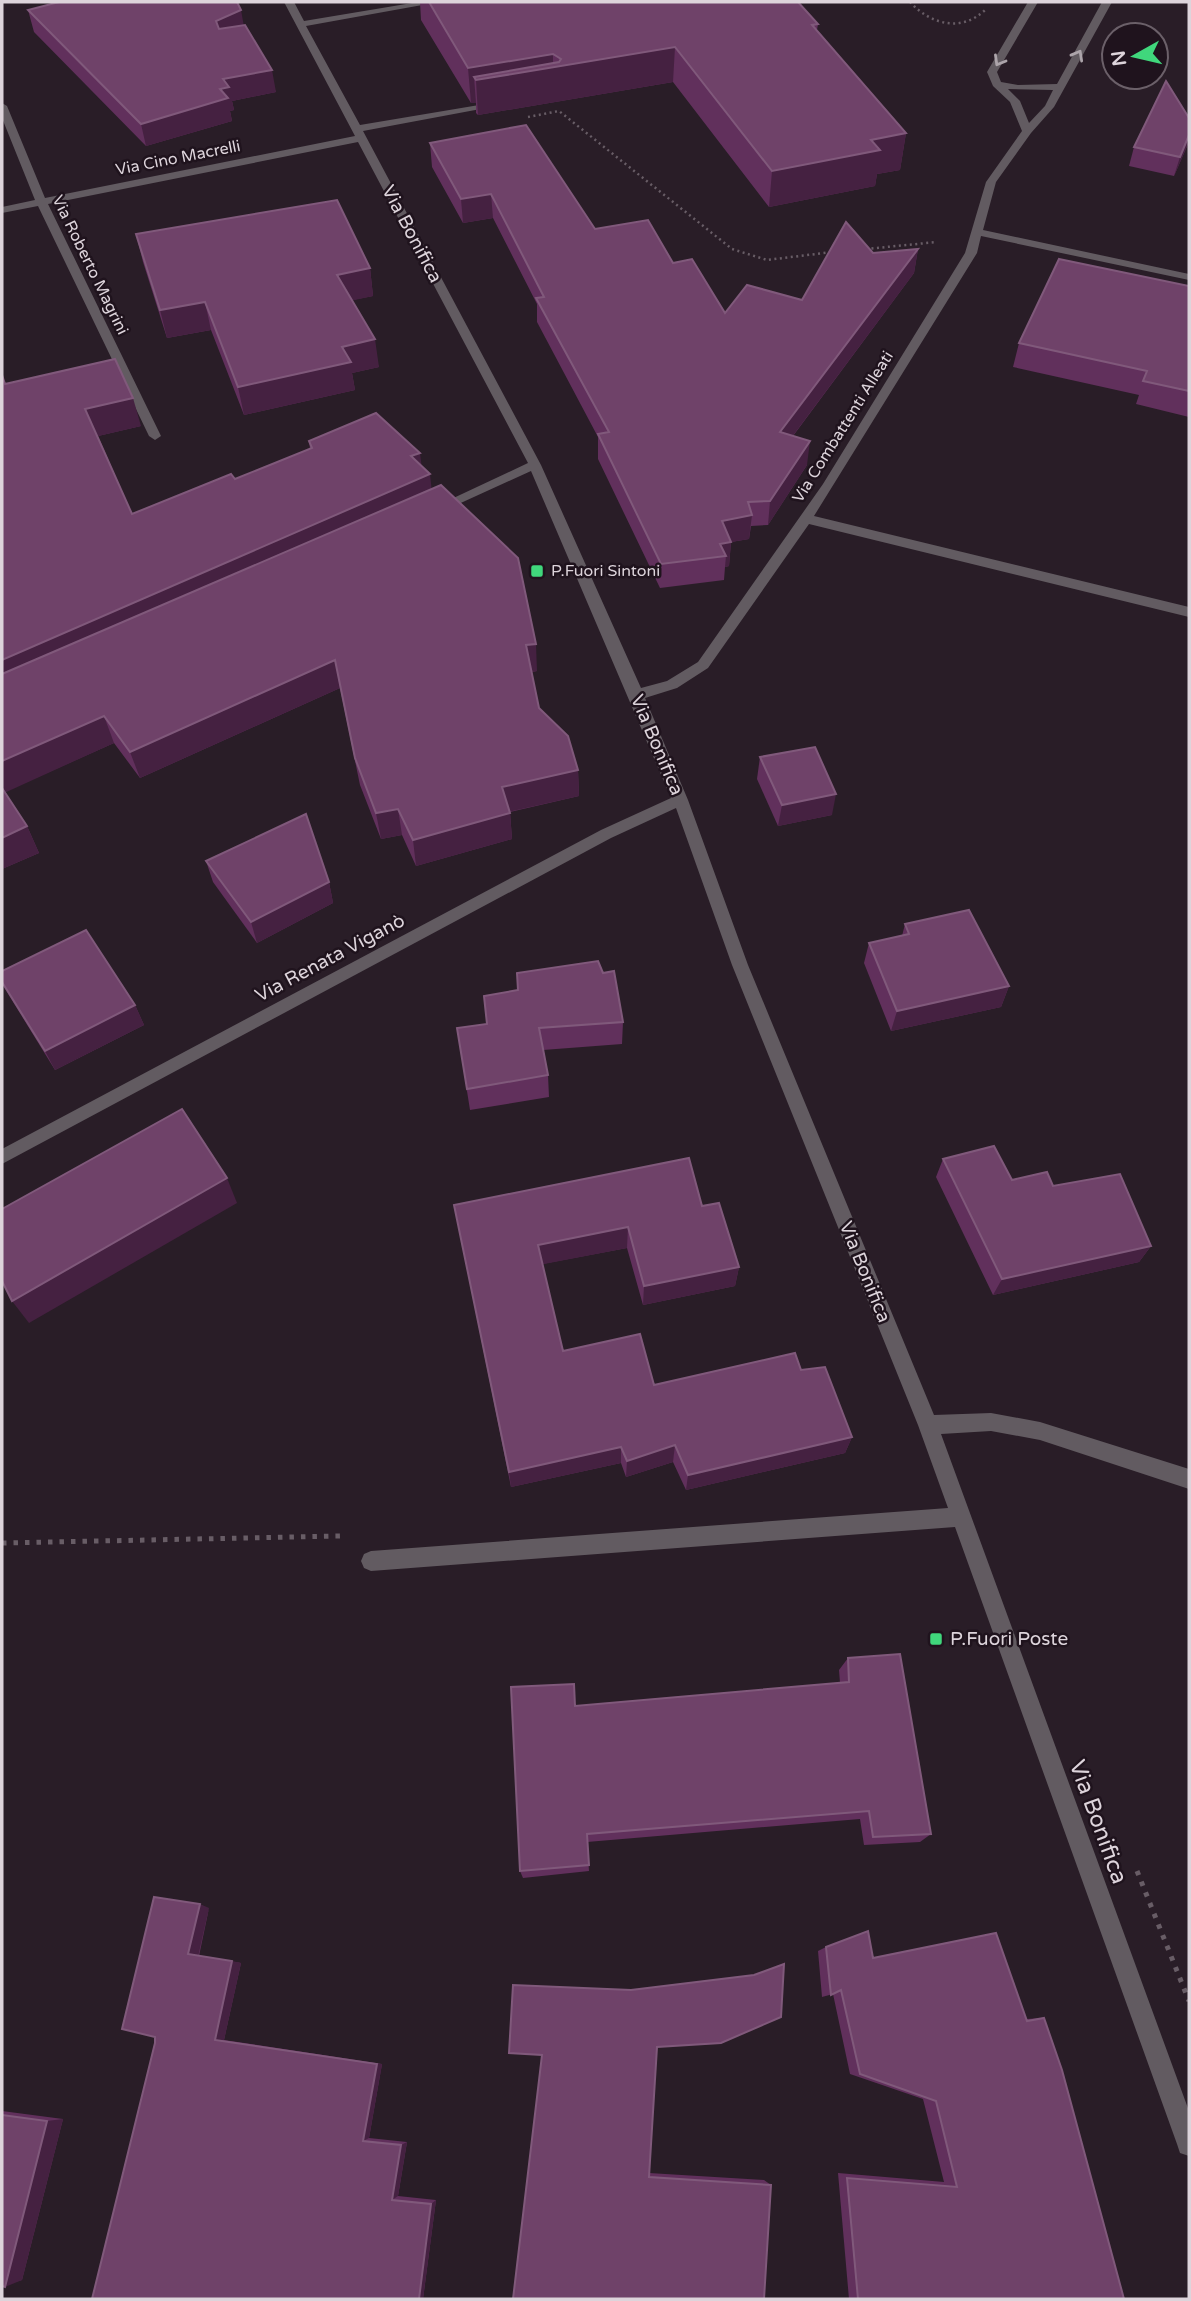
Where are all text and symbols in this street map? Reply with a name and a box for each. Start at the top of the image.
north arrow [1100,21,1170,91]
one-way arrow [1070,49,1083,62]
text: N [1107,49,1131,67]
one-way arrow [994,53,1007,66]
street label: Via Cino Macrelli [114,136,242,180]
street label: Via Bonifica [377,182,447,286]
street label: Via Roberto Magrini [48,192,132,338]
street label: Via Combattenti Alleati [788,347,898,507]
place label: P.Fuori Sintoni [551,561,660,581]
marker: P.Fuori Sintoni [529,563,545,579]
street label: Via Bonifica [626,691,688,799]
street label: Via Renata Viganò [252,909,408,1007]
street label: Via Bonifica [835,1218,895,1326]
place label: P.Fuori Poste [950,1628,1068,1650]
marker: P.Fuori Poste [928,1631,944,1647]
street label: Via Bonifica [1063,1756,1133,1888]

